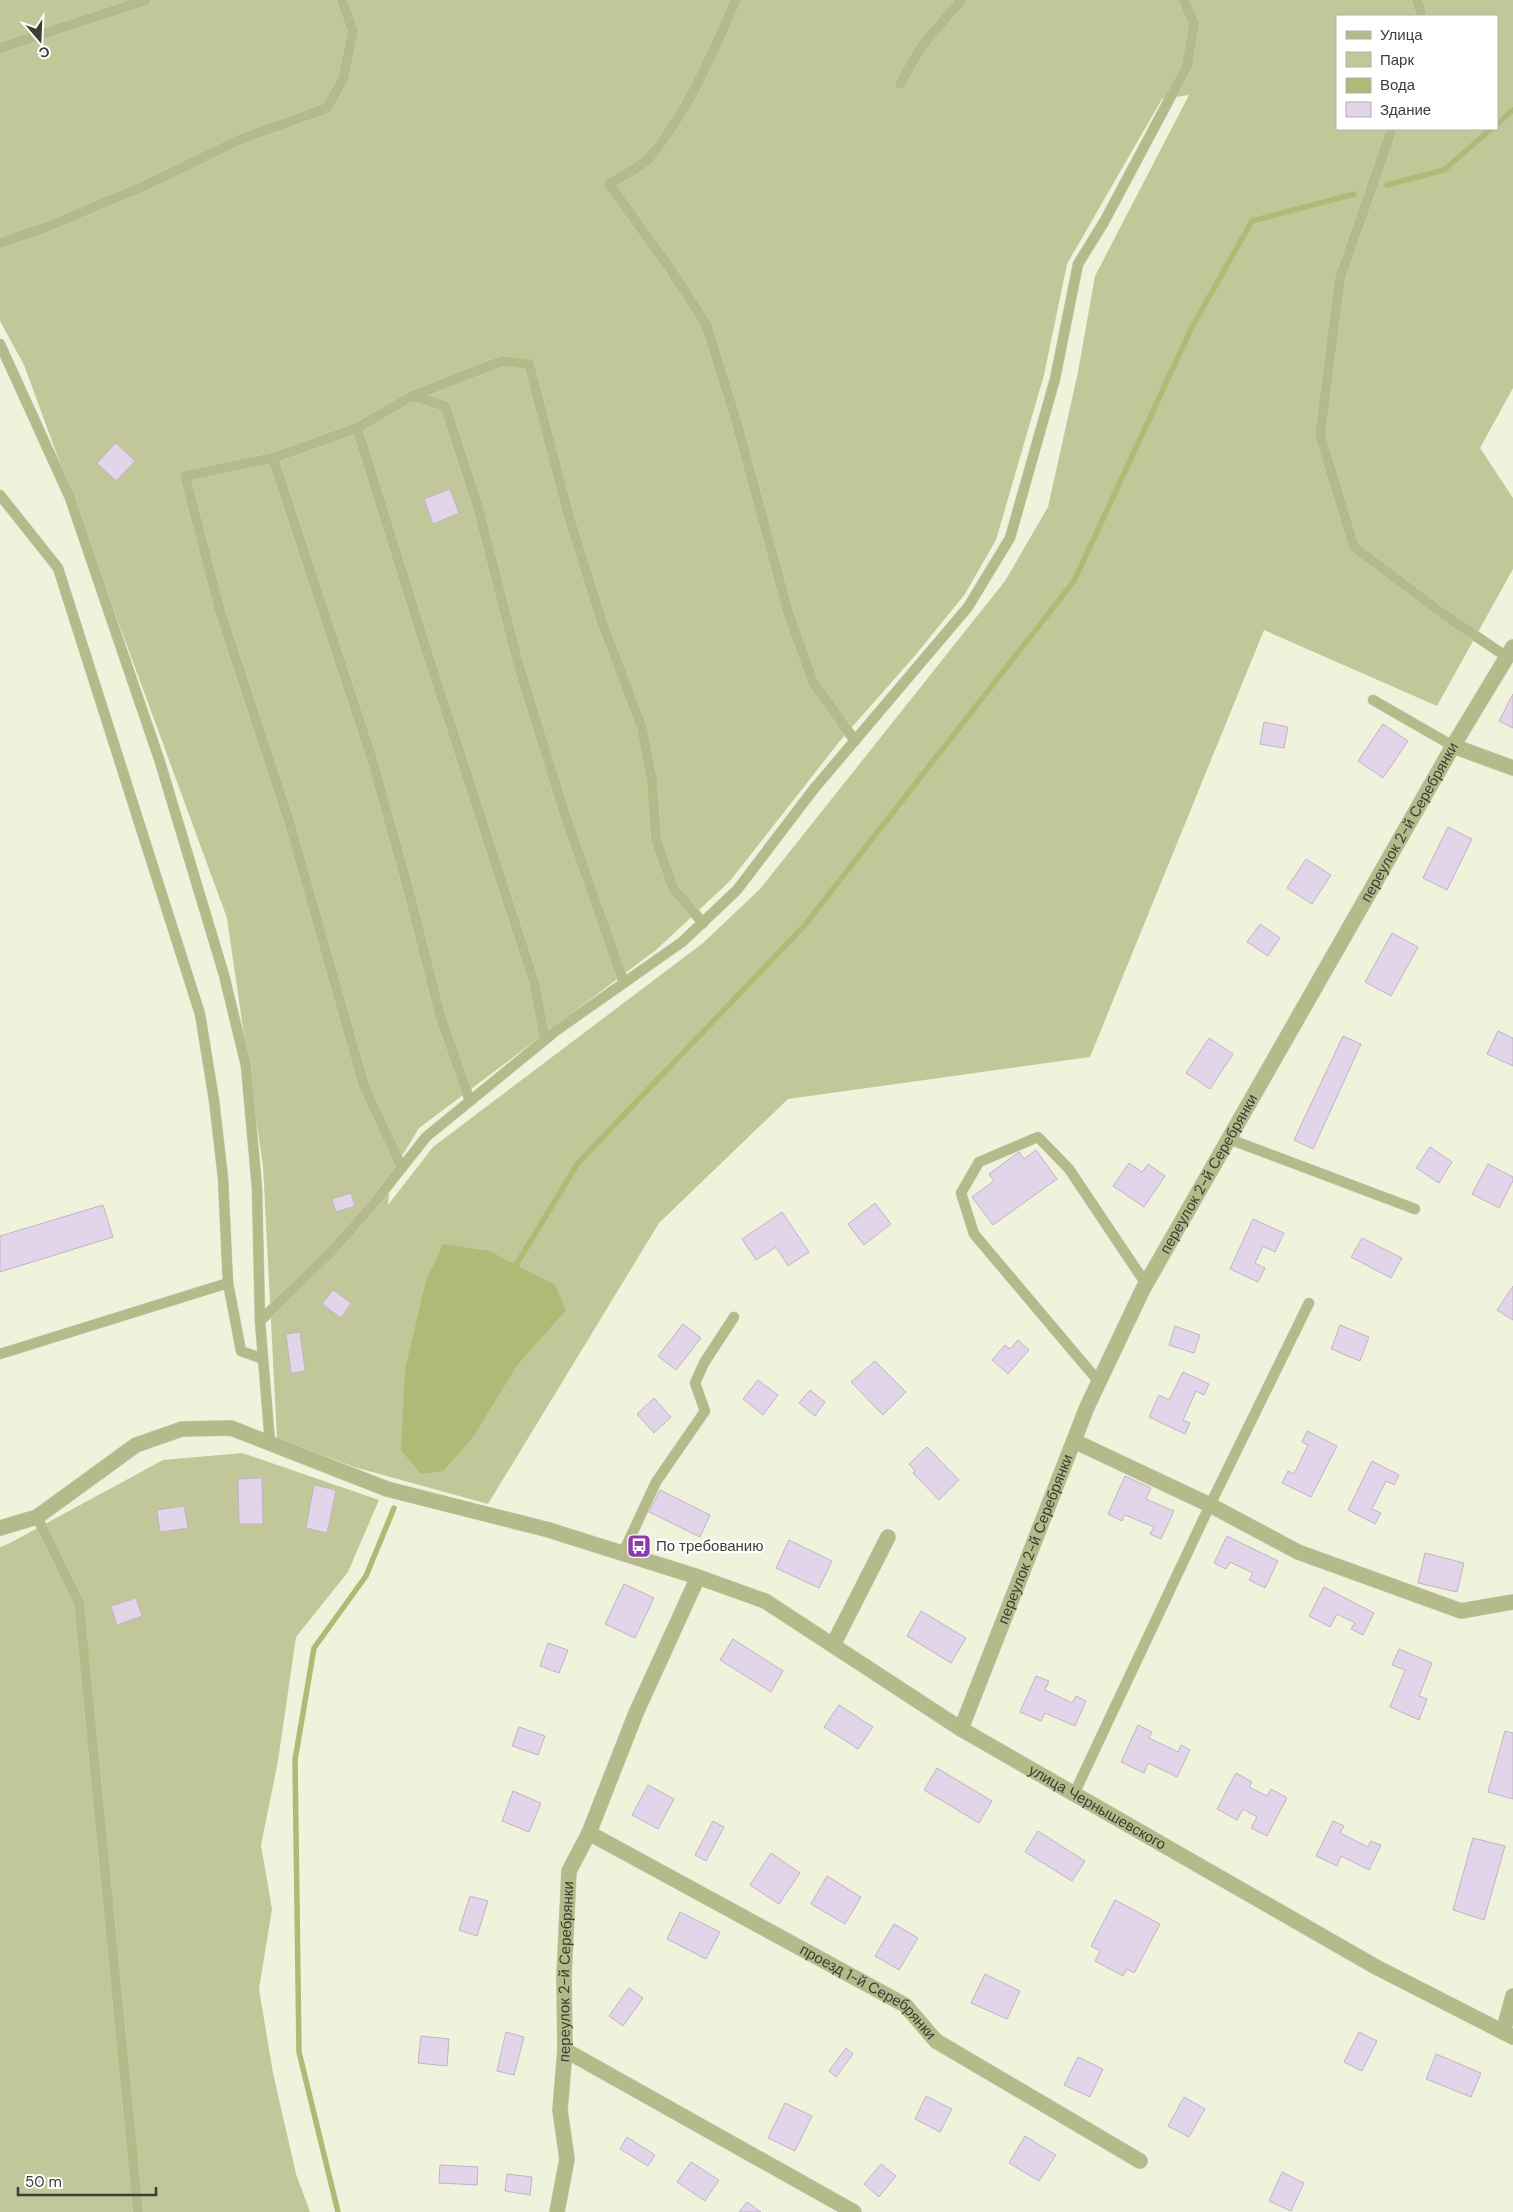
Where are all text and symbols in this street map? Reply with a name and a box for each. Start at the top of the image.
north arrow [15,15,65,65]
legend [1336,15,1498,130]
text: Улица [1380,25,1423,45]
text: С [37,42,52,62]
text: Парк [1380,50,1414,70]
text: Вода [1380,75,1416,95]
text: Здание [1380,100,1431,120]
street label: переулок 2-й Серебрянки [1356,739,1463,906]
street label: переулок 2-й Серебрянки [1155,1090,1262,1257]
street label: переулок 2-й Серебрянки [993,1451,1078,1627]
bus stop icon: По требованию [626,1533,652,1559]
place label: По требованию [656,1536,764,1556]
street label: улица Чернышевского [1025,1760,1170,1854]
street label: переулок 2-й Серебрянки [554,1881,579,2063]
street label: проезд 1-й Серебрянки [796,1940,941,2044]
scale bar [18,2164,155,2196]
text: 50 m [25,2172,62,2192]

